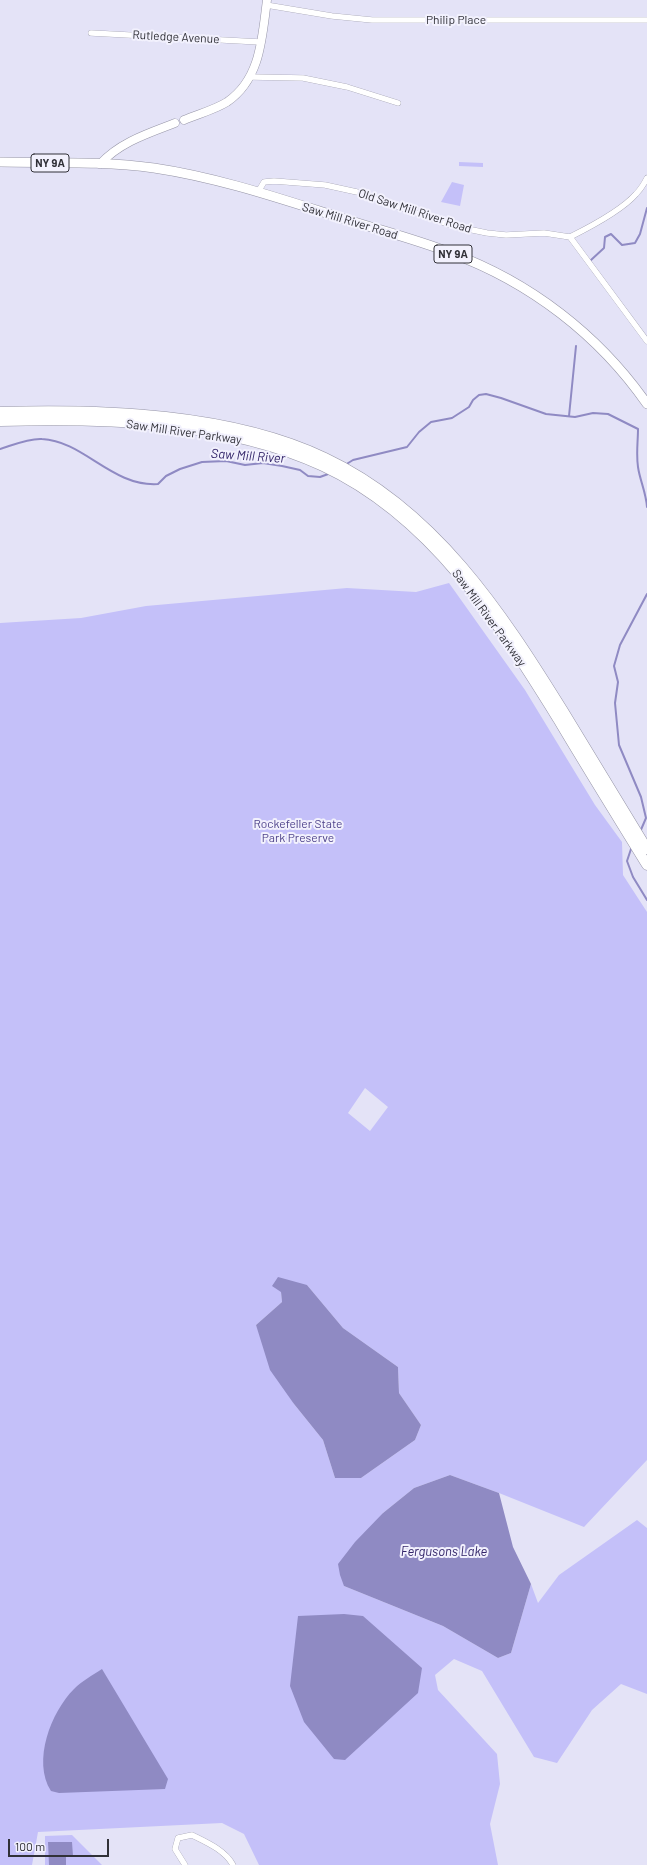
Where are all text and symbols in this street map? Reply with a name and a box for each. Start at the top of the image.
street label: Philip Place [426,13,486,27]
street label: Rutledge Avenue [132,28,220,46]
road number: NY 9A [31,154,69,172]
street label: Old Saw Mill River Road [356,186,474,236]
street label: Saw Mill River Road [300,200,400,242]
road number: NY 9A [434,245,472,263]
street label: Saw Mill River Parkway [125,417,243,447]
water label: Saw Mill River [210,446,286,466]
street label: Saw Mill River Parkway [449,567,529,669]
park label: Rockefeller State Park Preserve [253,817,343,845]
water label: Fergusons Lake [401,1544,487,1560]
scale bar [10,1831,111,1857]
text: 100 m [15,1839,45,1853]

